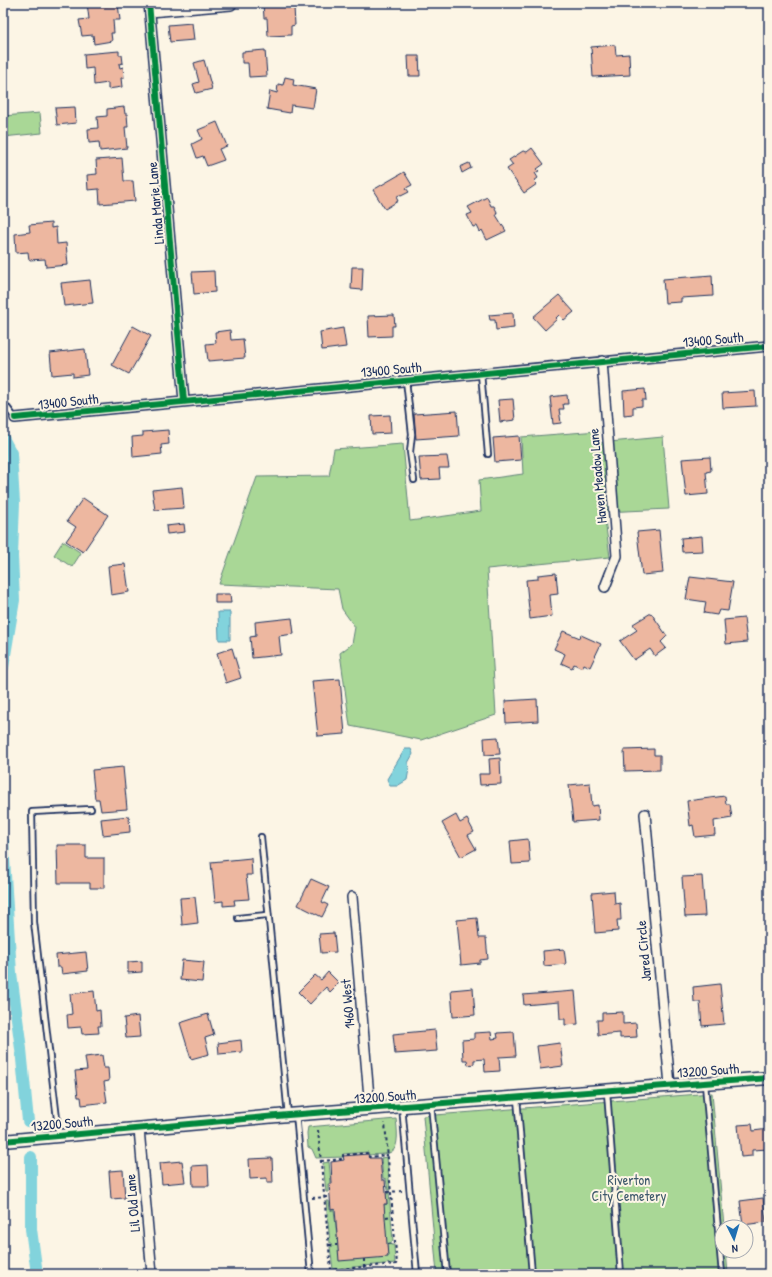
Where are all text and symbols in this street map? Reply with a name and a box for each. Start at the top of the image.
street label: Linda Marie Lane [142,161,168,245]
street label: 13400 South [682,327,744,351]
street label: 13400 South [360,357,422,381]
street label: 13400 South [37,388,99,414]
street label: Haven Meadow Lane [583,427,611,524]
street label: Jared Circle [631,919,655,982]
street label: 1460 West [335,978,359,1030]
street label: 13200 South [676,1058,740,1082]
street label: 13200 South [353,1084,417,1108]
street label: 13200 South [30,1111,94,1135]
park label: Riverton City Cemetery [592,1170,666,1206]
street label: Lil Old Lane [120,1173,144,1233]
north arrow [714,1219,754,1259]
text: N [731,1242,738,1256]

